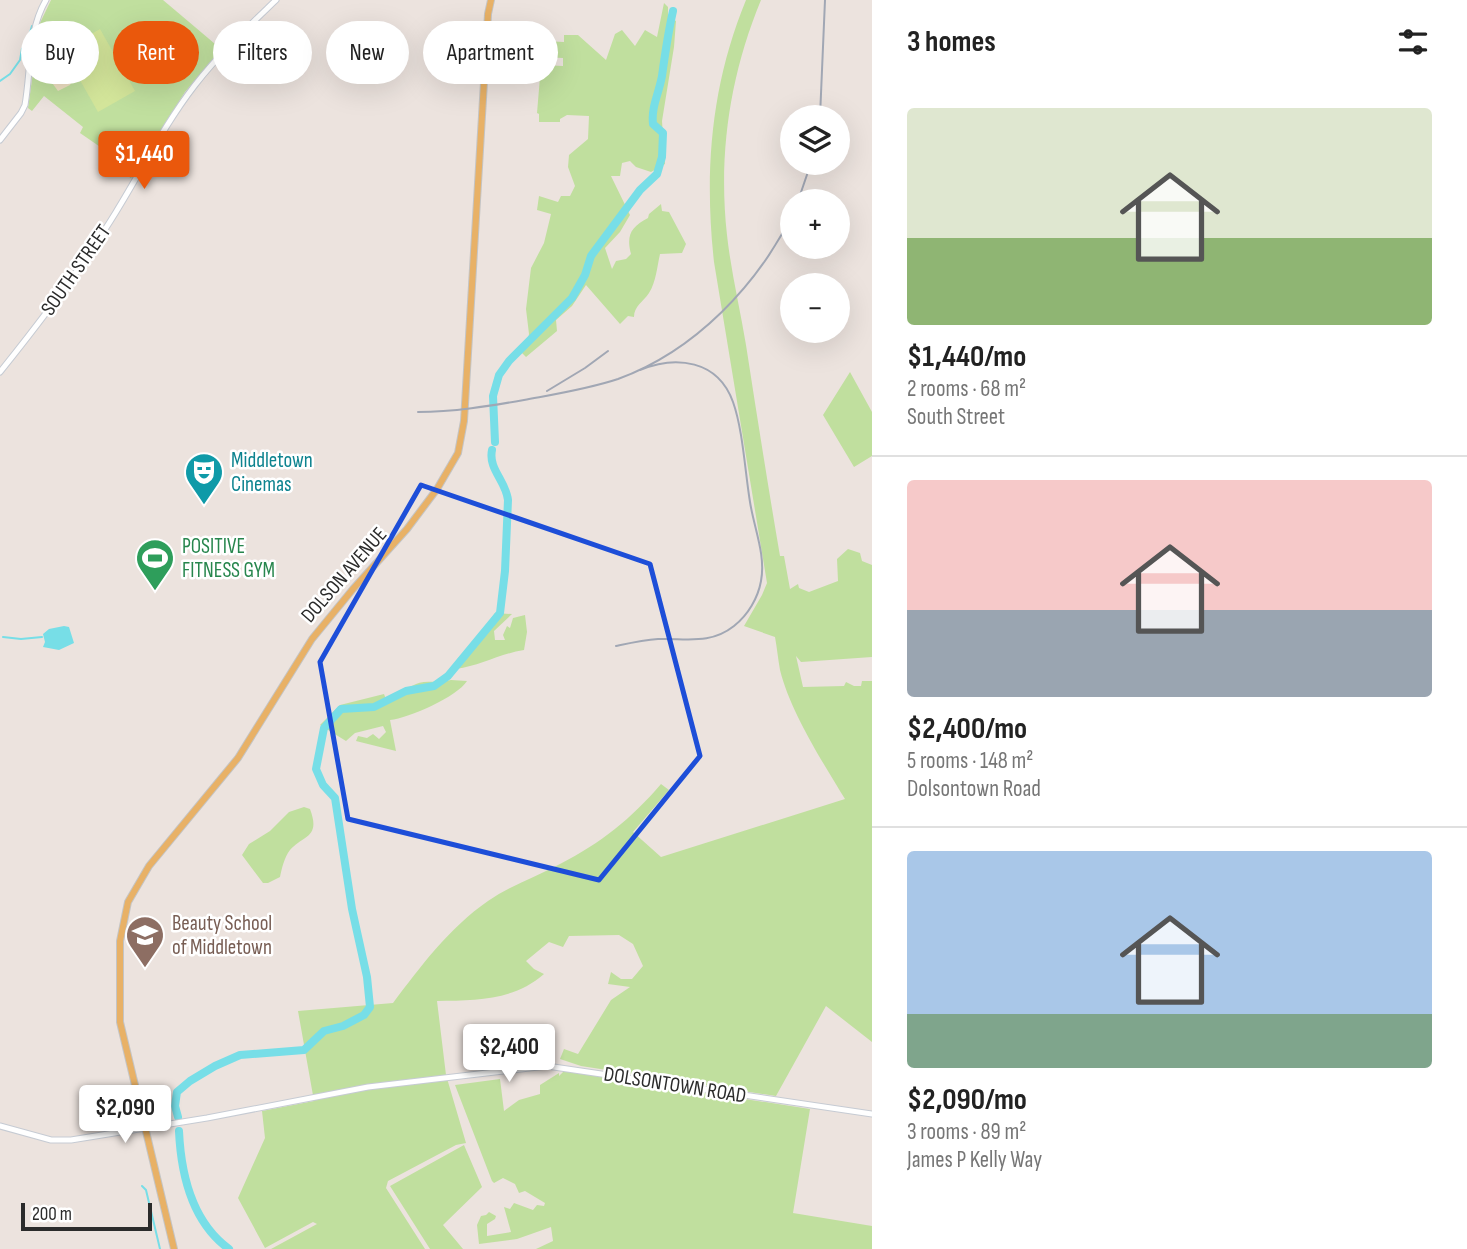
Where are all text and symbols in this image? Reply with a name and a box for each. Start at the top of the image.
chip: Buy [21,21,99,84]
chip: Rent [113,21,199,84]
chip: Filters [213,21,312,84]
chip: New [326,21,409,84]
chip: Apartment [423,21,558,84]
icon: filters [1394,23,1432,61]
text: 3 homes [907,24,996,60]
map controls [780,105,850,343]
button: layers [780,105,850,175]
pin: $1,440 [87,132,201,191]
text: $1,440 [114,140,174,168]
icon: home [1107,154,1233,280]
button: + [780,189,850,259]
street label: SOUTH STREET [36,219,117,320]
button: − [780,273,850,343]
text: $1,440/mo [907,339,1026,375]
text: 2 rooms · 68 m² [907,375,1026,403]
text: South Street [907,403,1005,431]
place label: Middletown Cinemas [231,448,313,497]
theatre icon: Middletown Cinemas [183,451,225,506]
street label: DOLSON AVENUE [296,522,392,628]
icon: home [1107,526,1233,652]
place label: POSITIVE FITNESS GYM [182,534,275,583]
sports icon: POSITIVE FITNESS GYM [134,537,176,592]
text: $2,400/mo [907,711,1027,747]
text: 5 rooms · 148 m² [907,747,1034,775]
text: Dolsontown Road [907,775,1041,803]
icon: home [1107,897,1233,1023]
place label: Beauty School of Middletown [172,911,272,960]
school or university icon: Beauty School of Middletown [124,914,166,969]
pin: $2,400 [452,1024,566,1084]
text: $2,400 [479,1033,539,1061]
street label: DOLSONTOWN ROAD [602,1061,748,1109]
text: $2,090/mo [907,1082,1027,1118]
pin: $2,090 [68,1086,182,1145]
text: $2,090 [95,1094,155,1122]
text: 3 rooms · 89 m² [907,1118,1026,1146]
text: James P Kelly Way [907,1146,1042,1174]
scale bar [21,1200,152,1232]
text: 200 m [32,1203,72,1226]

